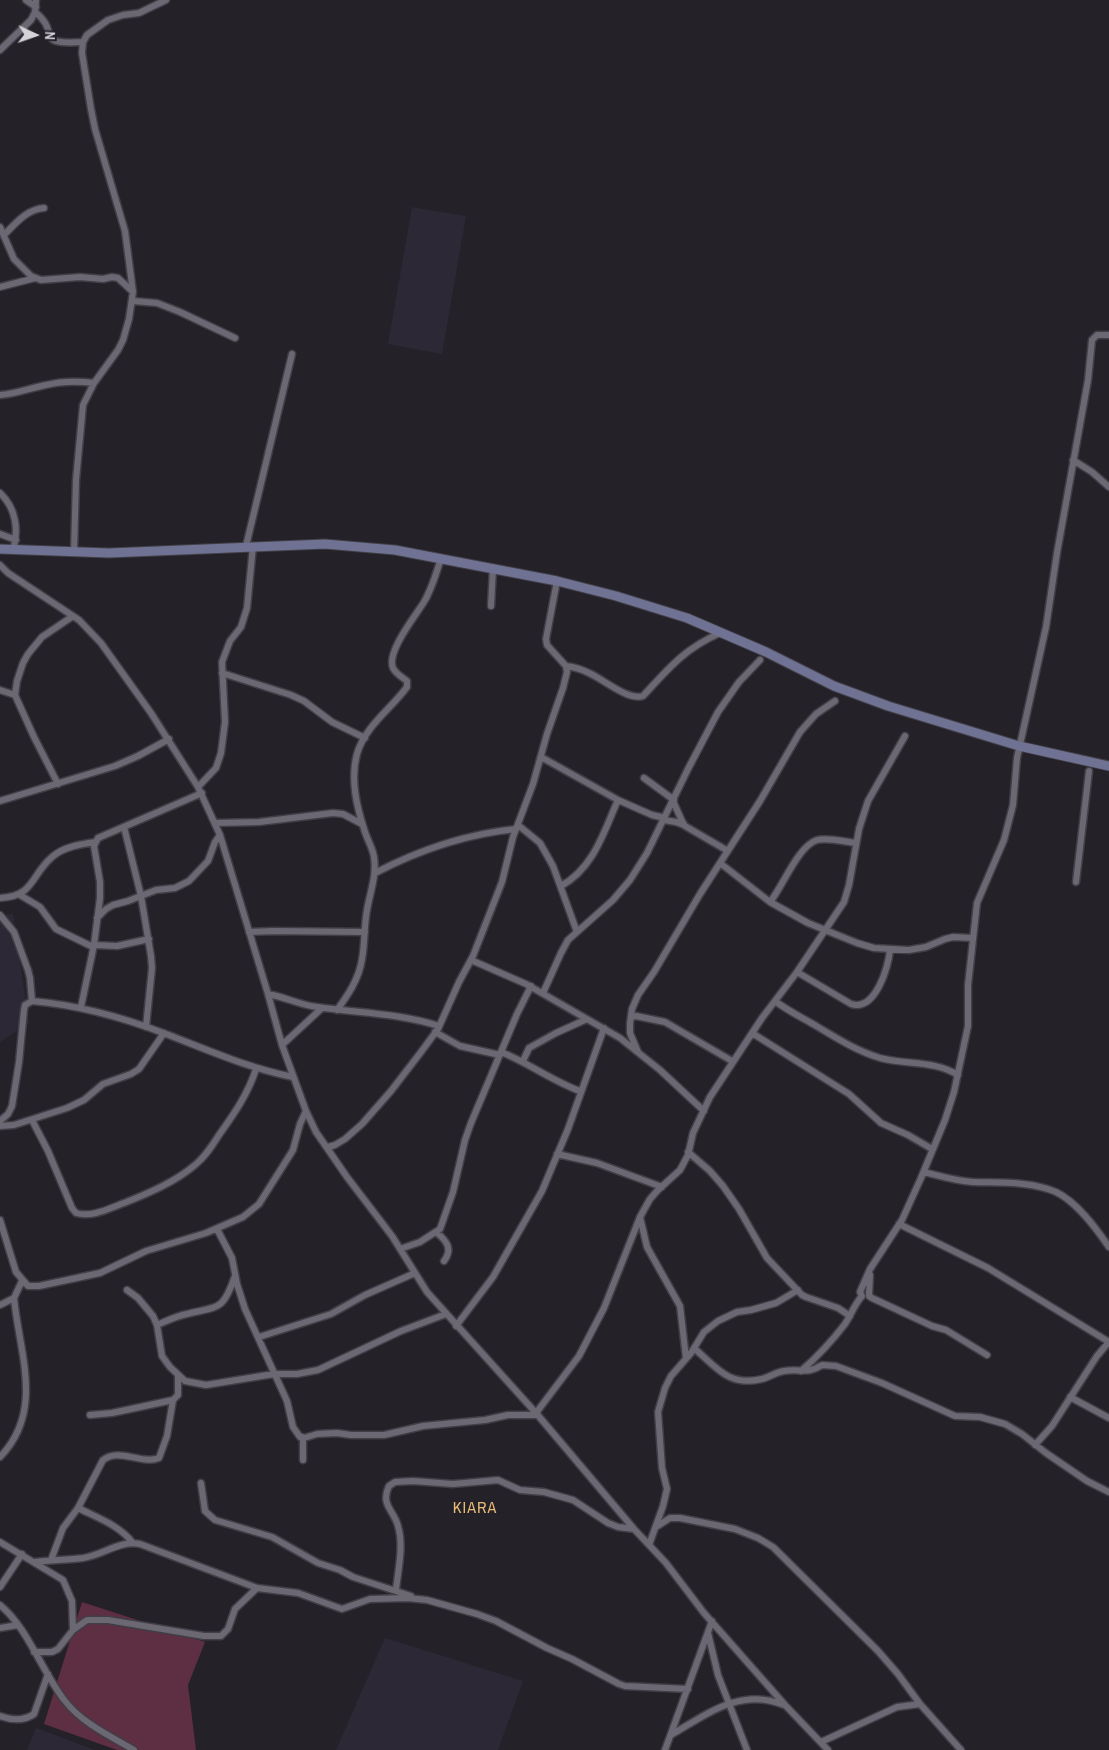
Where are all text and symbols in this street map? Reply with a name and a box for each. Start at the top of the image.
north arrow [10,10,60,60]
text: N [41,31,59,40]
district label: KIARA [452,1499,498,1519]

